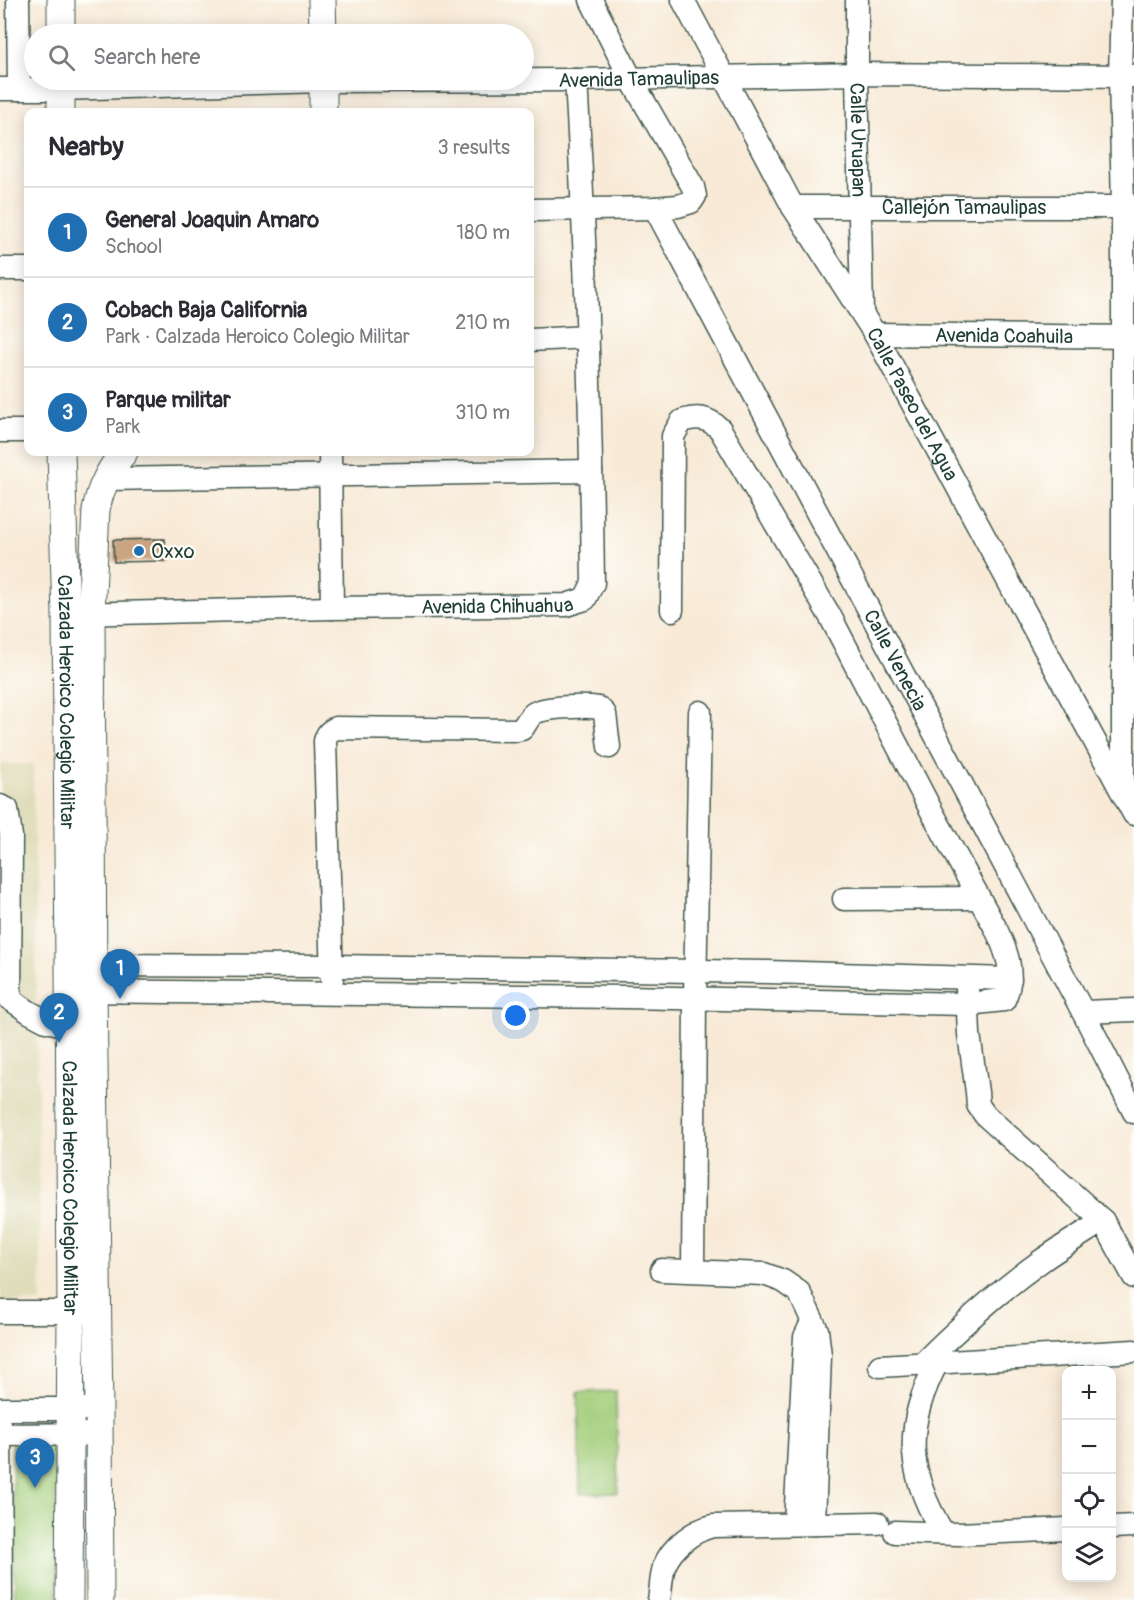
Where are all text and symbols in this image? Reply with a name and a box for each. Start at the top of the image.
search box [24,24,534,90]
icon: search [45,41,78,74]
text: Search here [93,43,200,71]
street label: Avenida Tamaulipas [559,65,719,93]
street label: Calle Uruapan [844,82,872,198]
text: Nearby [48,131,124,163]
text: 3 results [438,135,510,160]
street label: Callejón Tamaulipas [882,195,1046,220]
text: General Joaquin Amaro [105,206,319,234]
text: 1 [64,220,71,245]
text: 180 m [456,220,510,245]
text: School [105,234,162,259]
text: Cobach Baja California [105,296,307,324]
text: 2 [62,310,73,335]
text: 210 m [455,310,510,335]
street label: Calle Paseo del Agua [861,323,964,485]
street label: Avenida Coahuila [935,323,1073,349]
text: Park · Calzada Heroico Colegio Militar [105,324,410,349]
text: Parque militar [105,386,231,414]
text: 3 [62,400,73,425]
text: 310 m [455,400,510,425]
text: Park [105,414,140,439]
place label: Oxxo [151,539,195,564]
marker: Oxxo [132,544,146,558]
street label: Calzada Heroico Colegio Militar [52,574,80,830]
street label: Avenida Chihuahua [421,592,576,620]
street label: Calle Venecia [858,605,932,715]
pin: 1 [100,950,140,999]
pin: 2 [40,994,78,1043]
your location [501,1001,530,1030]
street label: Calzada Heroico Colegio Militar [57,1060,83,1315]
map controls [1062,1366,1116,1582]
button: + [1062,1366,1116,1420]
button: − [1062,1420,1116,1474]
pin: 3 [15,1438,54,1488]
button: locate [1062,1474,1116,1528]
button: layers [1062,1528,1116,1582]

